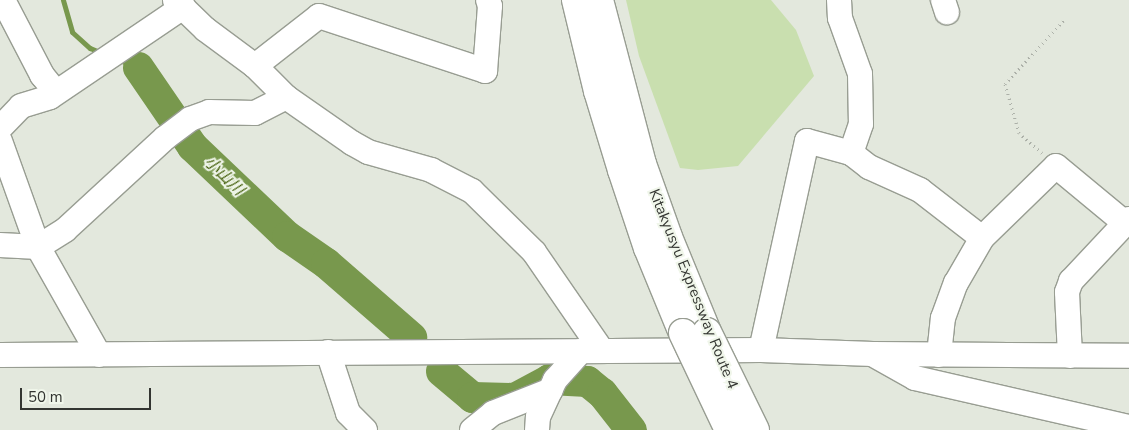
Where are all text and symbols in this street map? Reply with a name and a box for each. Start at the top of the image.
water label: 小山川 [200,152,248,200]
street label: Kitakyusyu Expressway Route 4 [645,186,741,392]
scale bar [22,378,154,410]
text: 50 m [28,387,63,407]

